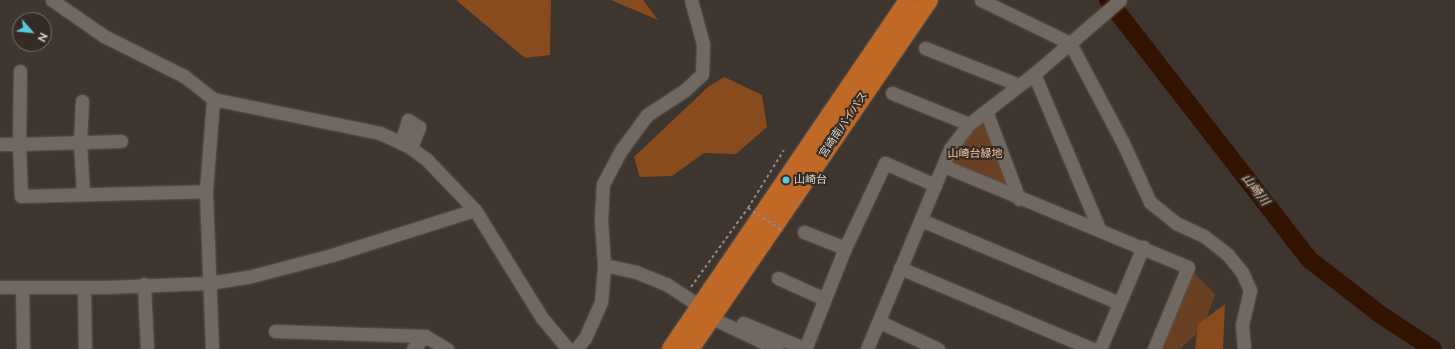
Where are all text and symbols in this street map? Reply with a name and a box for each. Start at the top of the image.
north arrow [12,12,52,52]
text: N [35,31,50,44]
street label: 宮崎南バイパス [817,89,871,161]
park label: 山崎台緑地 [948,147,1002,161]
water label: 山崎川 [1238,171,1272,209]
place label: 山崎台 [794,173,827,187]
marker: 山崎台 [781,175,791,185]

